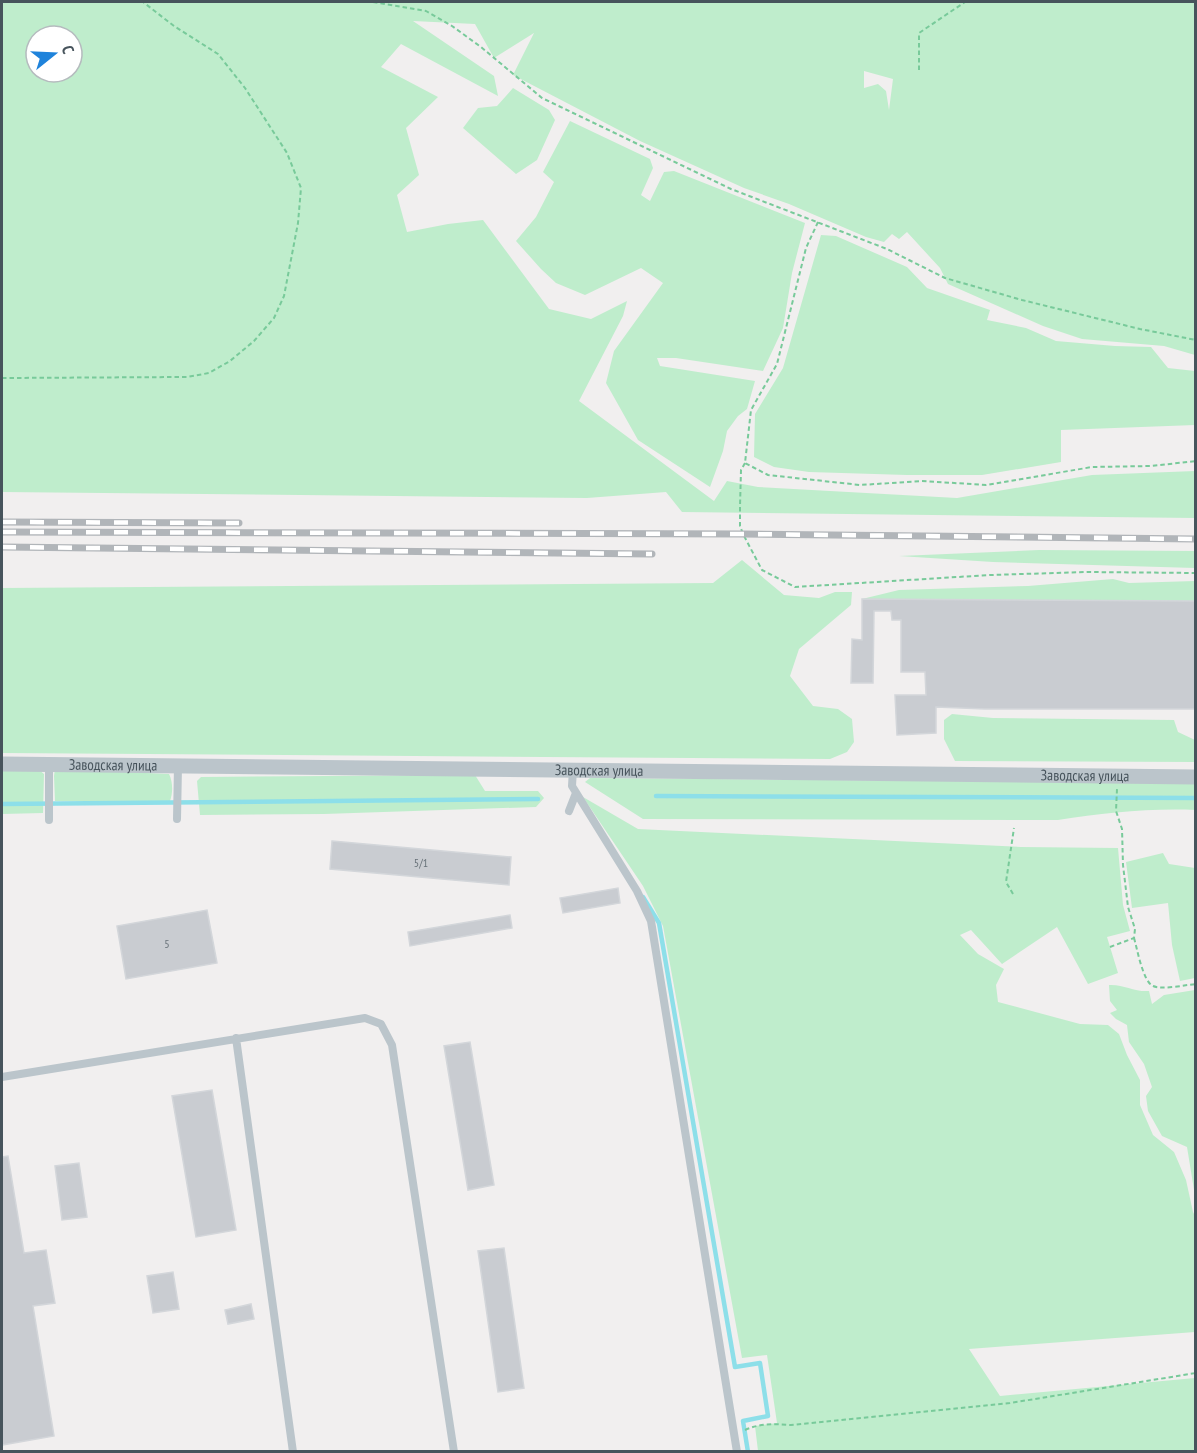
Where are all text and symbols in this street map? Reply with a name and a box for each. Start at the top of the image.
north arrow [24,24,84,84]
text: С [58,43,79,57]
street label: Заводская улица [69,755,157,775]
street label: Заводская улица [555,760,643,780]
street label: Заводская улица [1041,765,1129,785]
house number: 5/1 [414,855,428,870]
house number: 5 [164,936,170,951]

